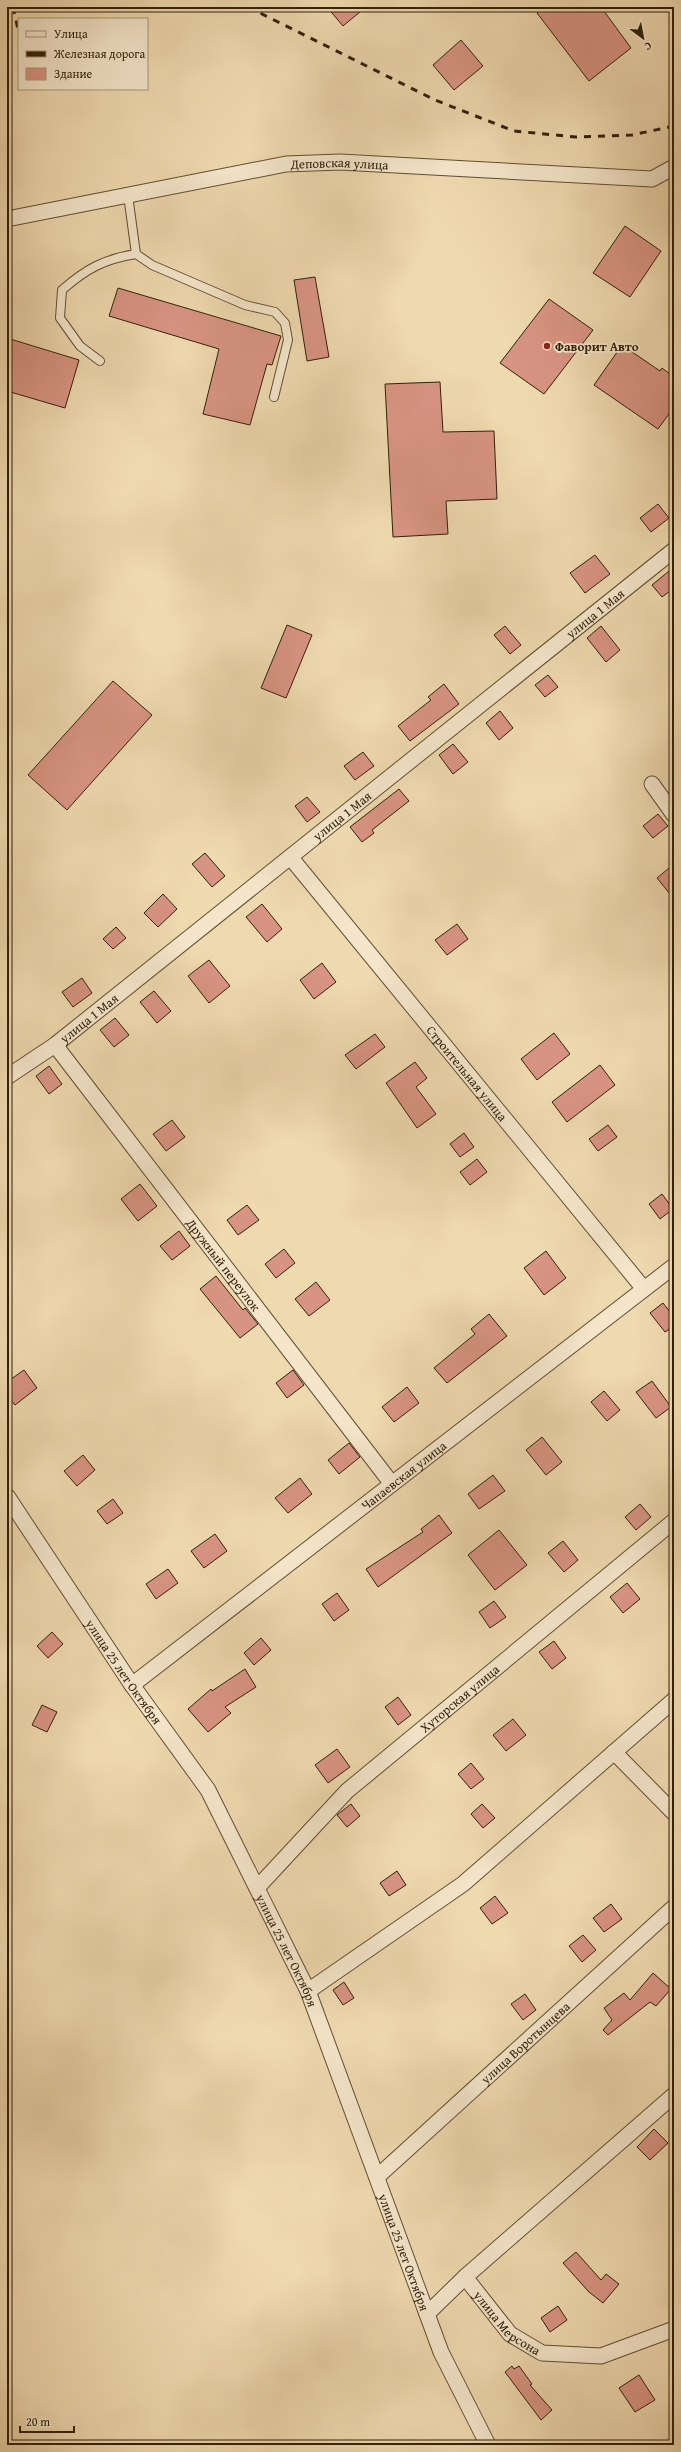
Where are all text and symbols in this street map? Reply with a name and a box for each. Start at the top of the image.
legend [18,18,148,90]
north arrow [623,18,663,58]
text: Улица [54,25,88,42]
text: С [641,38,655,55]
text: Железная дорога [53,45,145,62]
text: Здание [54,65,93,82]
street label: Деповская улица [289,152,390,174]
place label: Фаворит Авто [555,337,639,356]
marker: Фаворит Авто [542,341,552,351]
street label: улица 1 Мая [561,584,629,643]
street label: улица 1 Мая [308,786,376,846]
street label: улица 1 Мая [55,988,122,1048]
street label: Строительная улица [422,1021,513,1126]
street label: Дружный переулок [181,1214,266,1315]
street label: Чапаевская улица [357,1436,451,1514]
street label: улица 25 лет Октября [81,1614,167,1728]
street label: Хуторская улица [416,1659,504,1737]
street label: улица 25 лет Октября [251,1890,323,2010]
street label: улица Воротынцева [475,1996,574,2089]
street label: улица 25 лет Октября [374,2190,435,2314]
street label: улица Мерсона [469,2285,545,2360]
scale bar [20,2408,74,2434]
text: 20 m [26,2413,50,2430]

